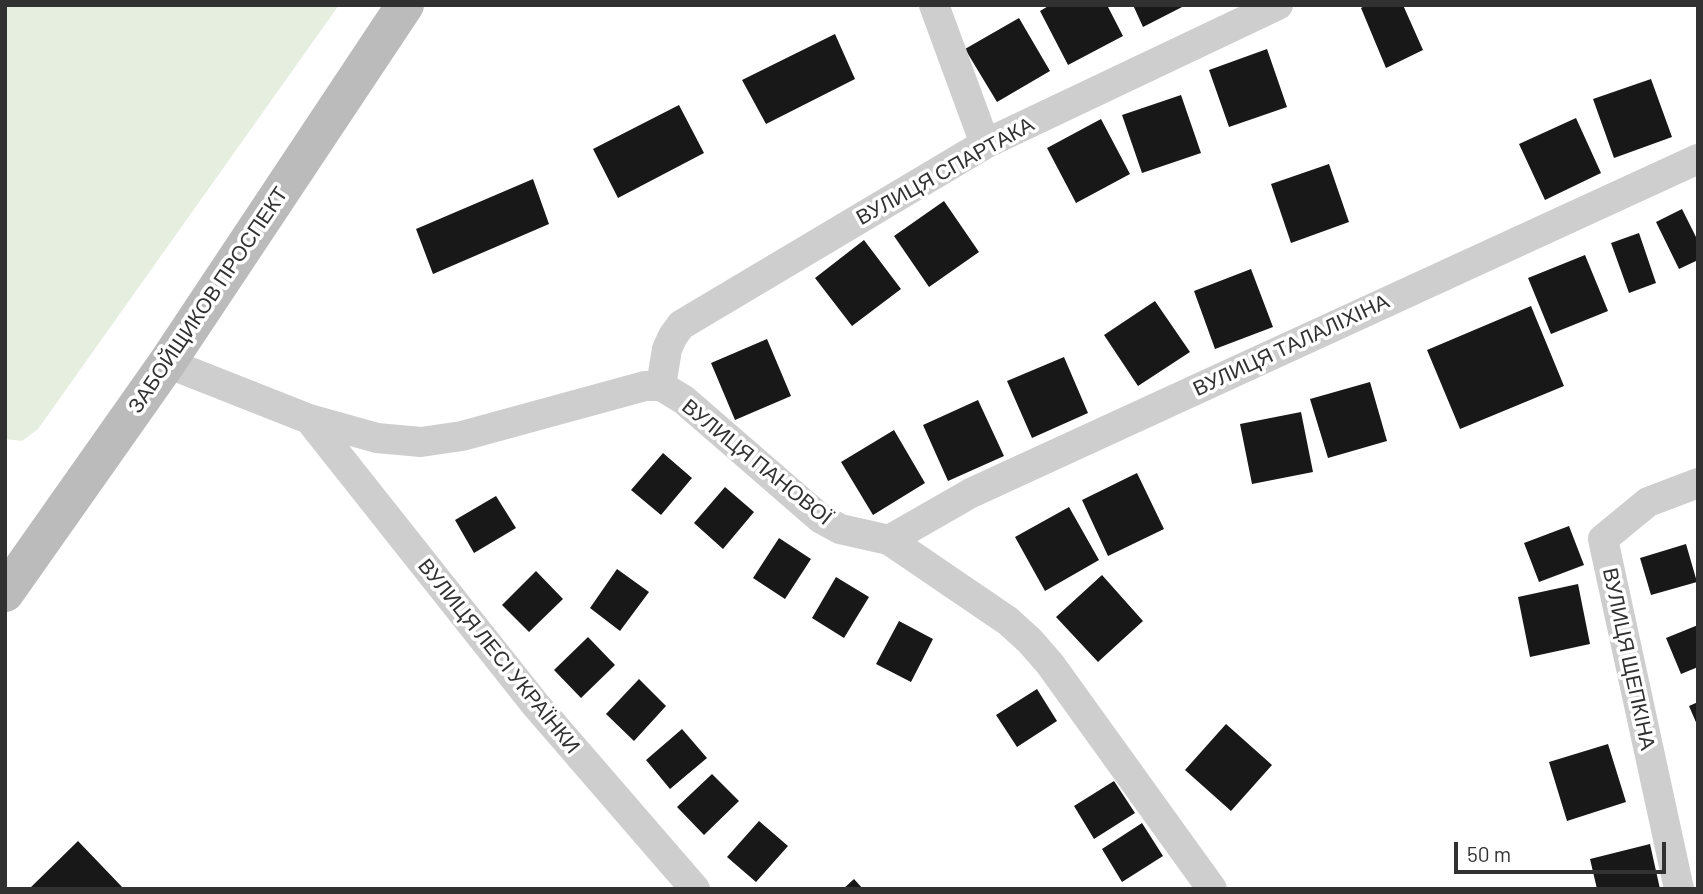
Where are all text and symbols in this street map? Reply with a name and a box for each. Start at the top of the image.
street label: ВУЛИЦЯ СПАРТАКА [852,112,1038,230]
street label: ЗАБОЙЩИКОВ ПРОСПЕКТ [123,182,293,418]
street label: ВУЛИЦЯ ТАЛАЛІХІНА [1189,289,1393,401]
street label: ВУЛИЦЯ ПАНОВОЇ [677,394,837,530]
street label: ВУЛИЦЯ ЛЕСІ УКРАЇНКИ [413,554,585,758]
street label: ВУЛИЦЯ ЩЕПКІНА [1597,566,1661,752]
scale bar [1458,828,1670,872]
text: 50 m [1467,841,1511,866]

